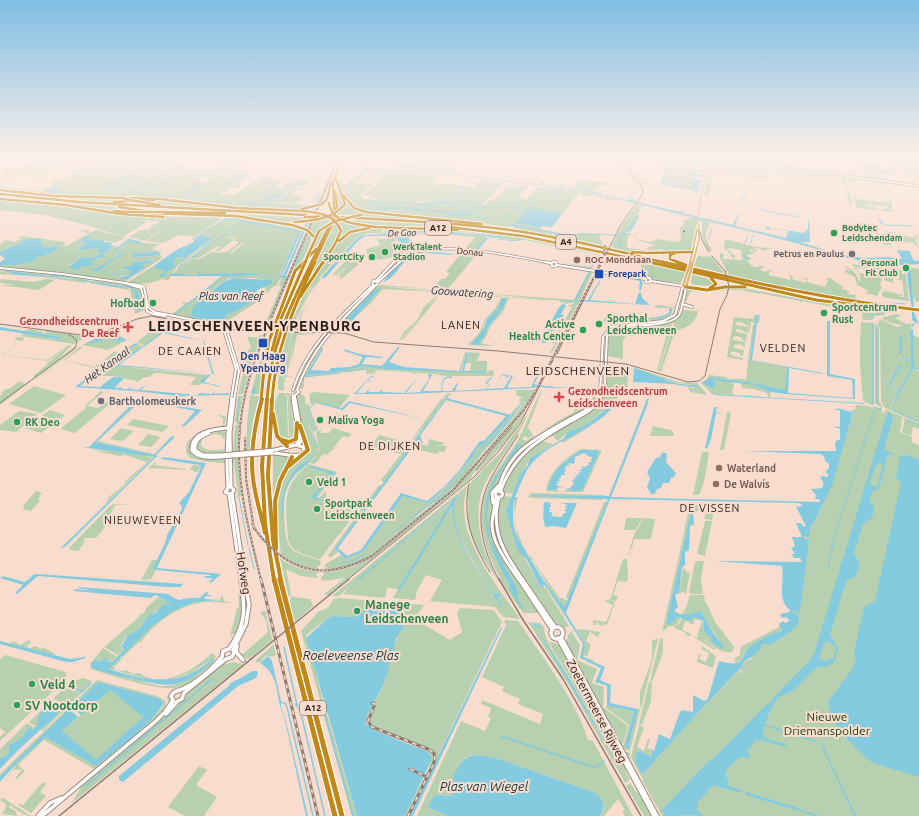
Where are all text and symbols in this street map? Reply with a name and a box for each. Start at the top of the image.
road number: A12 [425,221,451,235]
place label: Bodytec Leidschendam [842,223,903,243]
water label: De Goo [388,227,417,238]
marker: Bodytec Leidschendam [829,228,839,238]
road number: A4 [556,235,576,249]
place label: WerkTalent Stadion [393,242,442,262]
street label: Donau [456,246,484,258]
marker: WerkTalent Stadion [380,247,390,257]
place label: Petrus en Paulus [774,249,844,259]
marker: Petrus en Paulus [847,249,857,259]
place label: SportCity [324,252,364,262]
marker: SportCity [367,252,377,262]
marker: ROC Mondriaan [572,255,582,265]
place label: ROC Mondriaan [585,255,651,265]
place label: Personal Fit Club [861,258,898,278]
marker: Personal Fit Club [901,263,911,273]
marker: Forepark [593,268,605,280]
place label: Forepark [608,269,646,279]
water label: Goowatering [430,284,494,300]
water label: Plas van Reef [199,290,265,302]
place label: Hofbad [110,298,145,309]
marker: Hofbad [148,298,158,308]
place label: Sportcentrum Rust [832,302,897,325]
marker: Sportcentrum Rust [819,308,829,318]
place label: Sporthal Leidschenveen [607,313,677,336]
place label: Gezondheidscentrum De Reef [19,316,120,339]
district label: LEIDSCHENVEEN-YPENBURG [148,318,362,334]
district label: LANEN [441,319,481,331]
place label: Active Health Center [509,319,576,342]
marker: Sporthal Leidschenveen [594,319,604,329]
marker: Gezondheidscentrum De Reef [122,321,134,333]
marker: Active Health Center [578,325,588,335]
marker: Den Haag Ypenburg [257,337,269,349]
district label: VELDEN [760,342,806,354]
water label: Het Kanaal [82,344,132,386]
district label: DE CAAIEN [158,345,222,357]
place label: Den Haag Ypenburg [240,351,286,374]
district label: LEIDSCHENVEEN [526,364,630,377]
place label: Gezondheidscentrum Leidschenveen [568,386,668,409]
marker: Gezondheidscentrum Leidschenveen [553,391,565,403]
marker: Bartholomeuskerk [96,396,106,406]
place label: Bartholomeuskerk [109,396,197,407]
marker: Maliva Yoga [315,415,325,425]
place label: Maliva Yoga [328,415,384,426]
marker: RK Deo [12,417,22,427]
place label: RK Deo [25,417,60,428]
district label: DE DIJKEN [359,440,421,452]
marker: Waterland [714,463,724,473]
place label: Waterland [727,463,776,474]
marker: Veld 1 [304,477,314,487]
place label: Veld 1 [317,477,346,488]
marker: De Walvis [711,479,721,489]
place label: De Walvis [724,479,770,490]
place label: Sportpark Leidschenveen [325,498,395,521]
district label: DE VISSEN [680,502,740,514]
marker: Sportpark Leidschenveen [312,504,322,514]
district label: NIEUWEVEEN [104,514,182,526]
street label: Hofweg [234,551,254,595]
place label: Manege Leidschenveen [365,598,449,625]
marker: Manege Leidschenveen [352,606,362,616]
water label: Roeleveense Plas [303,648,400,662]
street label: Zoetermeerse Rijweg [564,657,630,765]
place label: Veld 4 [40,678,75,691]
marker: Veld 4 [27,679,37,689]
place label: SV Nootdorp [25,699,98,712]
marker: SV Nootdorp [12,700,22,710]
road number: A12 [300,701,326,715]
park label: Nieuwe Driemanspolder [784,710,871,737]
water label: Plas van Wiegel [440,779,529,793]

